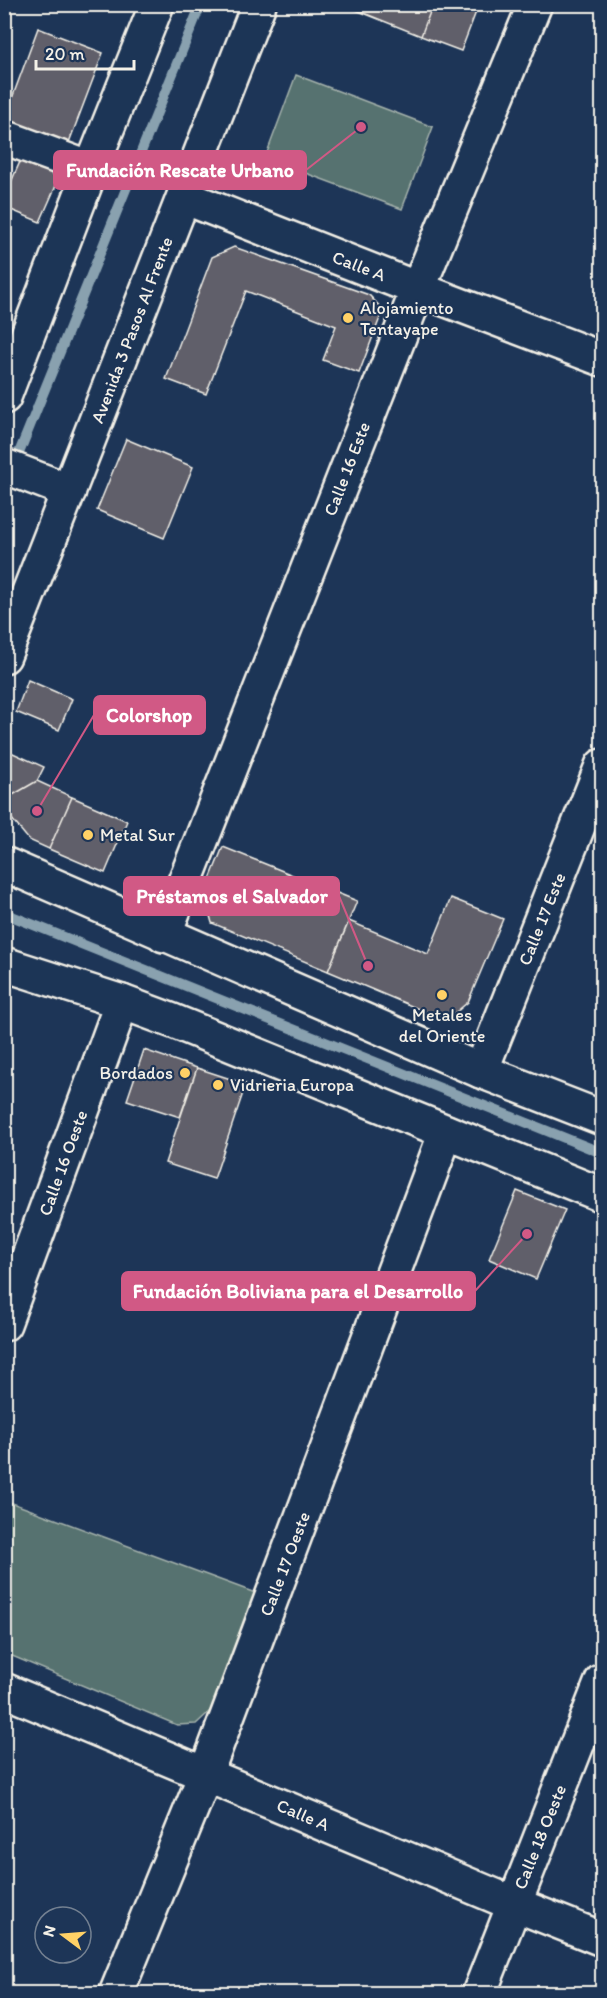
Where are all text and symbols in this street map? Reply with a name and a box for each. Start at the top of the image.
scale bar [36,33,134,71]
text: 20 m [45,43,85,65]
callout: Fundación Rescate Urbano [54,151,306,189]
text: Fundación Rescate Urbano [66,158,294,182]
street label: Avenida 3 Pasos Al Frente [86,234,178,426]
street label: Calle A [329,246,389,286]
place label: Alojamiento Tentayape [360,297,454,340]
marker: Alojamiento Tentayape [341,311,355,325]
street label: Calle 16 Este [319,419,375,519]
callout: Colorshop [94,696,205,734]
text: Colorshop [106,703,192,728]
place label: Metal Sur [100,824,176,846]
marker: Metal Sur [81,828,95,842]
street label: Calle 17 Este [513,869,571,969]
callout: Préstamos el Salvador [124,877,339,915]
text: Préstamos el Salvador [136,884,329,908]
marker: Metales del Oriente [435,988,449,1002]
place label: Metales del Oriente [399,1004,485,1047]
place label: Bordados [100,1062,173,1084]
marker: Bordados [178,1066,192,1080]
place label: Vidrieria Europa [230,1074,354,1096]
marker: Vidrieria Europa [211,1078,225,1092]
street label: Calle 16 Oeste [34,1107,92,1219]
callout: Fundación Boliviana para el Desarrollo [122,1272,475,1310]
text: Fundación Boliviana para el Desarrollo [133,1279,463,1304]
street label: Calle 17 Oeste [255,1509,315,1619]
street label: Calle 18 Oeste [509,1781,571,1893]
street label: Calle A [273,1794,333,1836]
north arrow [33,1905,93,1965]
text: N [38,1923,60,1939]

